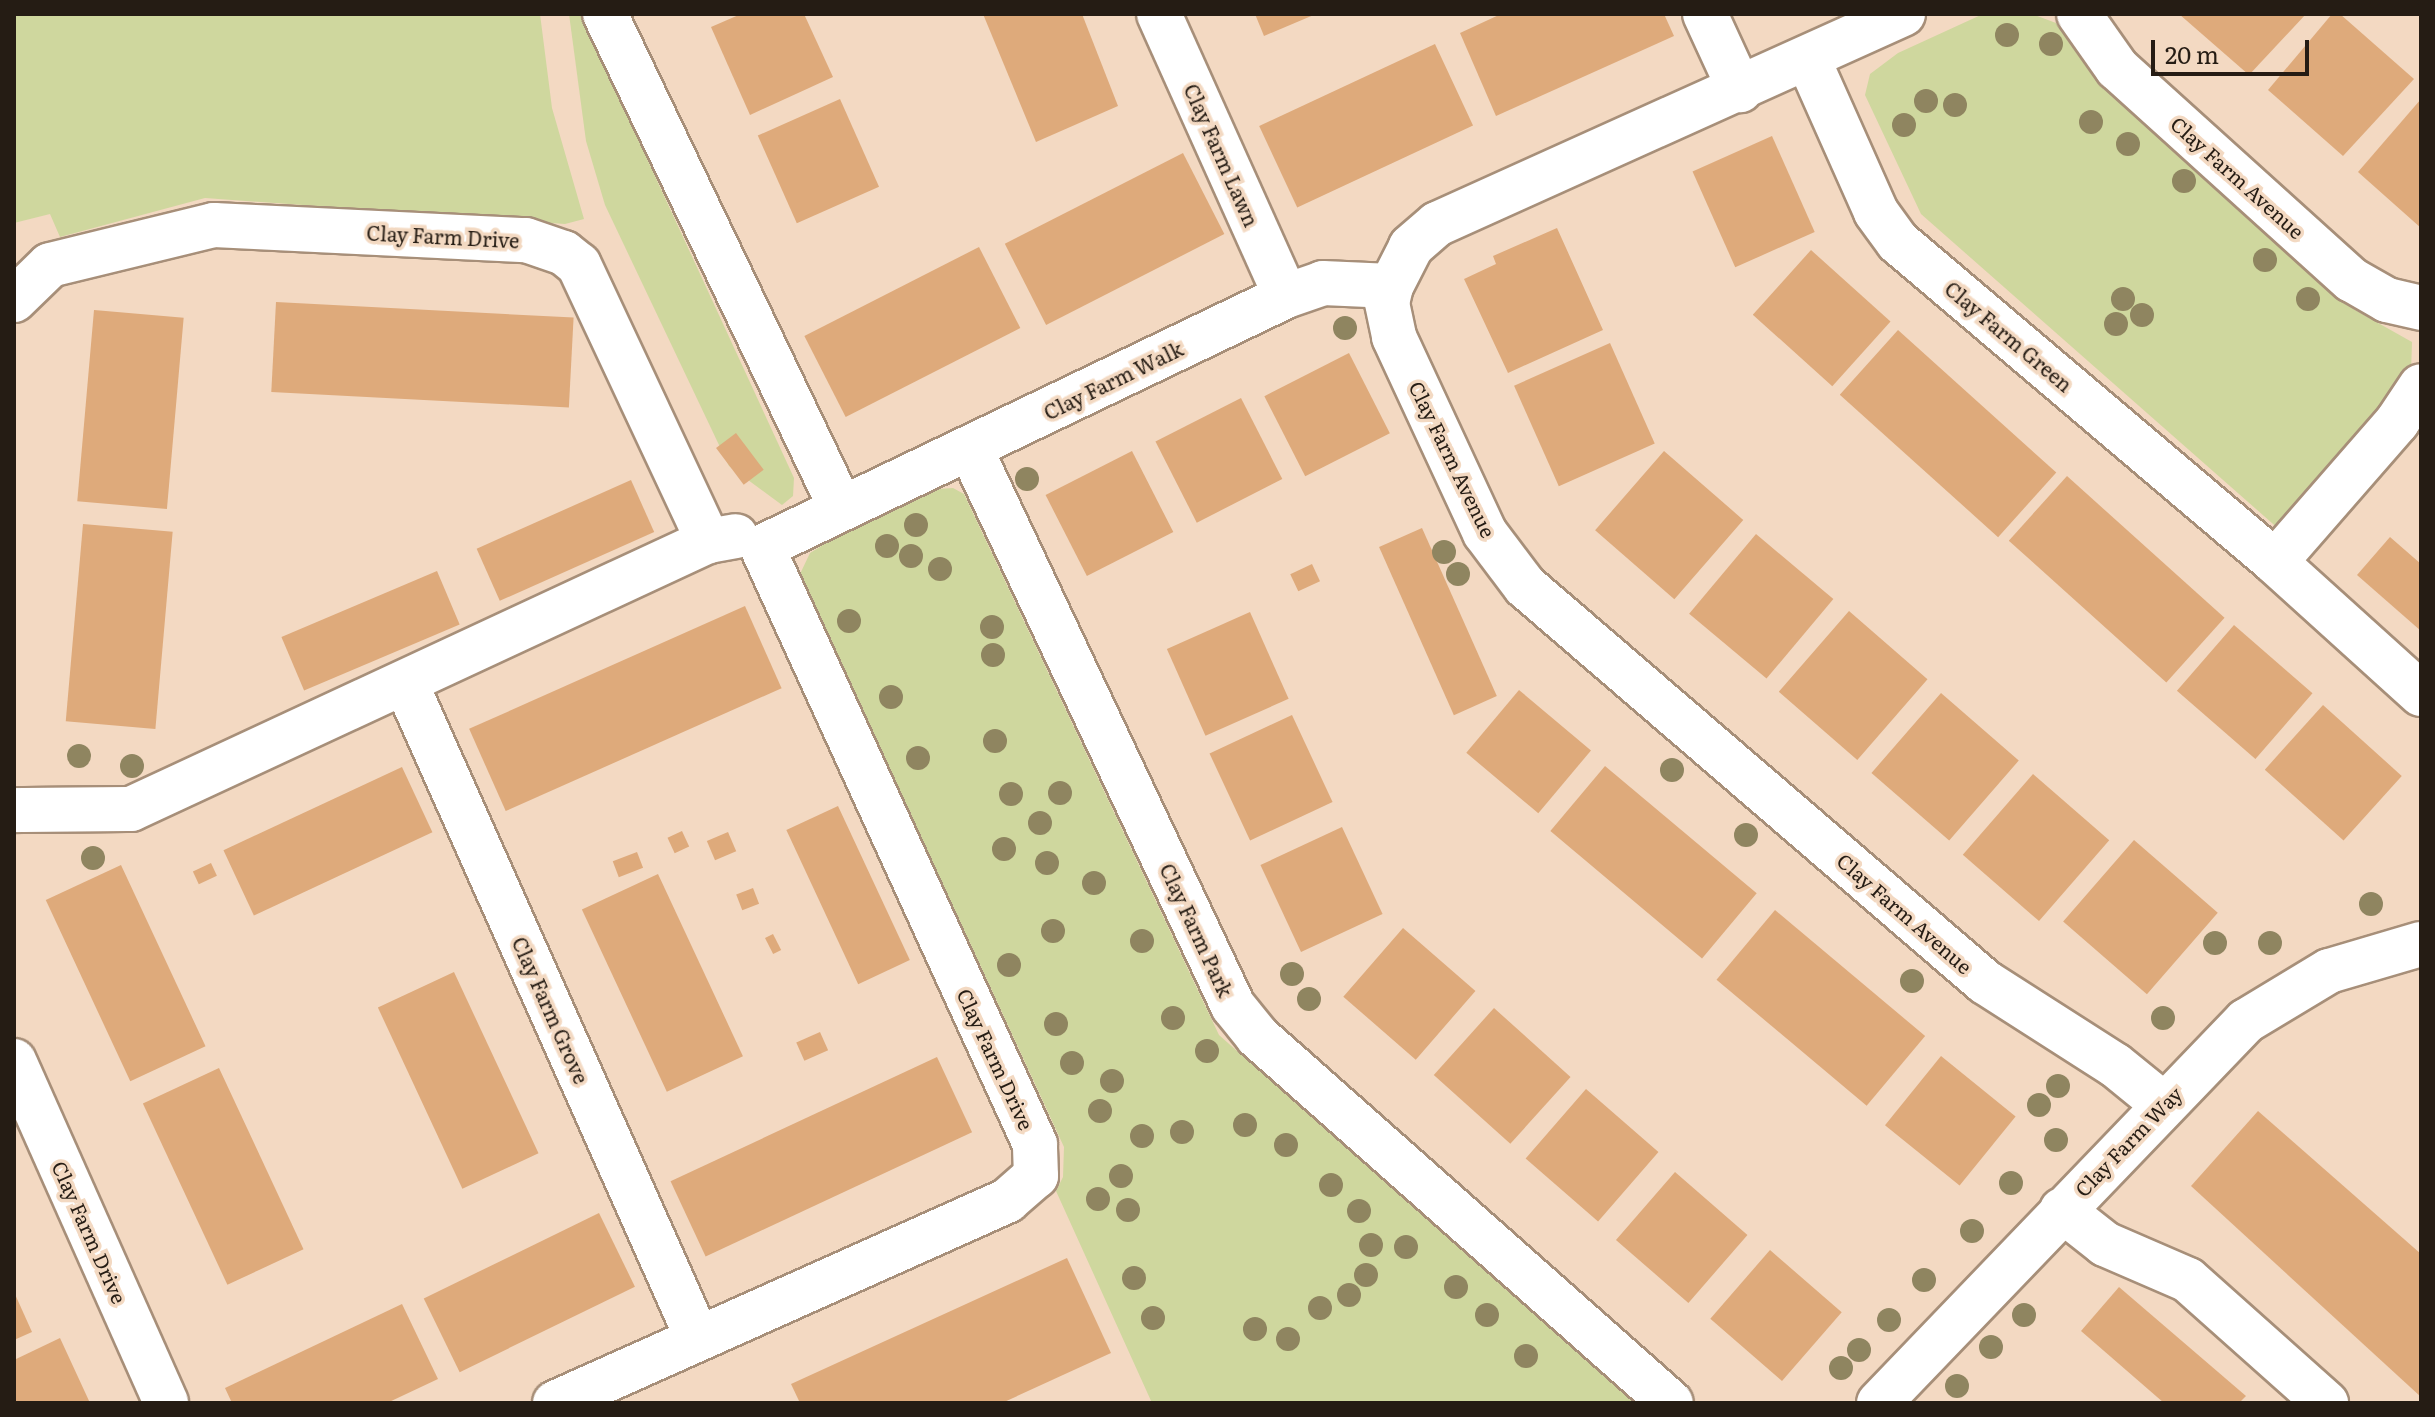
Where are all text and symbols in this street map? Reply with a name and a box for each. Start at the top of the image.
scale bar [2155,24,2313,74]
text: 20 m [2165,36,2219,71]
street label: Clay Farm Lawn [1180,80,1264,230]
street label: Clay Farm Avenue [2166,111,2310,243]
street label: Clay Farm Drive [366,220,520,252]
street label: Clay Farm Green [1941,276,2077,396]
street label: Clay Farm Walk [1040,336,1186,424]
street label: Clay Farm Avenue [1405,377,1501,541]
street label: Clay Farm Avenue [1833,848,1977,978]
street label: Clay Farm Park [1156,859,1238,1001]
street label: Clay Farm Grove [508,933,594,1087]
street label: Clay Farm Drive [953,985,1039,1133]
street label: Clay Farm Way [2070,1081,2186,1201]
street label: Clay Farm Drive [48,1157,132,1307]

